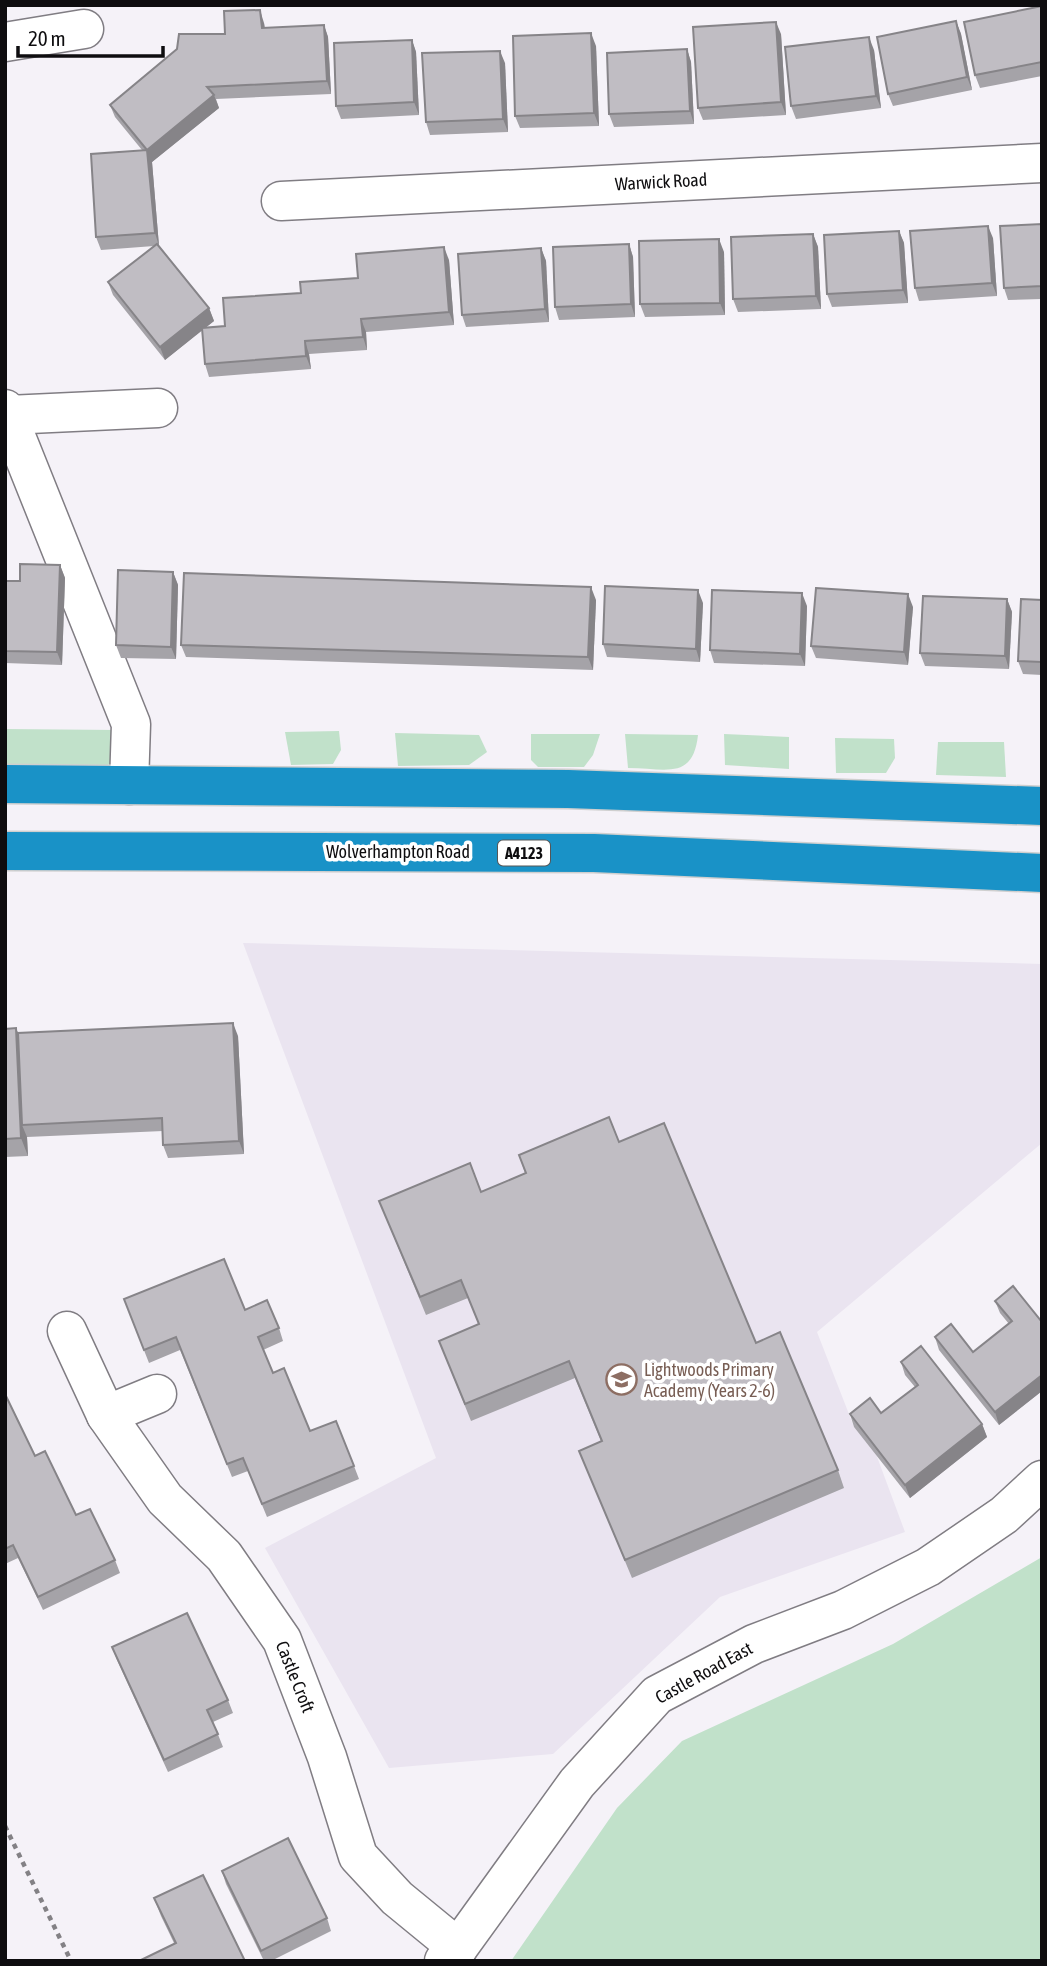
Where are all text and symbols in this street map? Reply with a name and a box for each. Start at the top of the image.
scale bar [18,14,163,58]
text: 20 m [28,26,66,50]
street label: Warwick Road [614,169,708,194]
road number: A4123 [498,840,550,866]
street label: Wolverhampton Road [326,841,470,862]
place label: Lightwoods Primary Academy (Years 2-6) [644,1359,775,1401]
school or university icon: Lightwoods Primary Academy (Years 2-6) [604,1363,638,1397]
street label: Castle Road East [652,1637,756,1708]
street label: Castle Croft [272,1638,319,1716]

